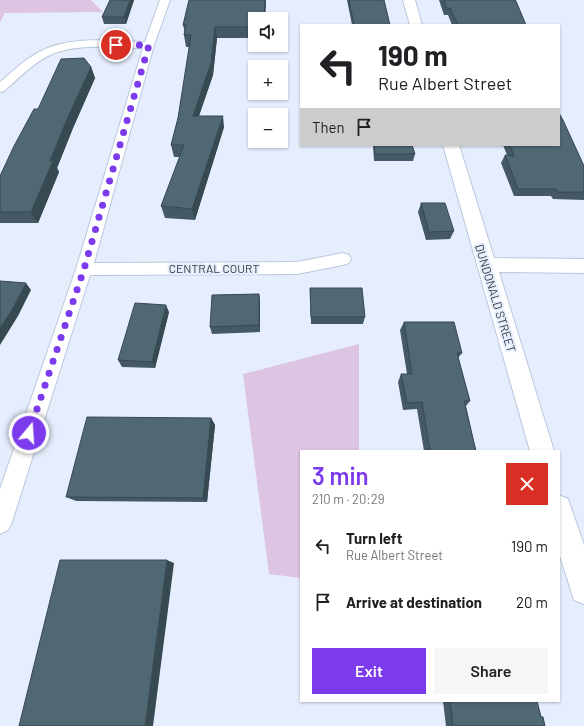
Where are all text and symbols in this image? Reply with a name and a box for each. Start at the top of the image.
map controls [248,12,288,148]
button: sound [248,12,288,52]
pin [99,28,133,62]
icon: arrive [105,34,127,56]
text: 190 m [378,38,448,72]
icon: left [312,40,364,92]
button: + [248,60,288,100]
text: Rue Albert Street [378,72,512,94]
button: − [248,108,288,148]
icon: arrive [353,116,375,138]
text: Then [312,118,345,136]
street label: DUNDONALD STREET [473,242,519,354]
street label: CENTRAL COURT [169,261,259,275]
position arrow [8,412,50,454]
text: 3 min [312,461,369,490]
button: close [506,463,548,505]
text: 210 m · 20:29 [312,491,384,507]
text: Turn left [346,529,402,547]
icon: left [312,535,334,557]
text: 190 m [511,537,548,555]
text: Rue Albert Street [346,547,443,563]
icon: arrive [312,591,334,613]
text: Arrive at destination [346,593,482,611]
text: 20 m [516,593,548,611]
button: Exit [312,648,426,694]
button: Share [434,648,548,694]

